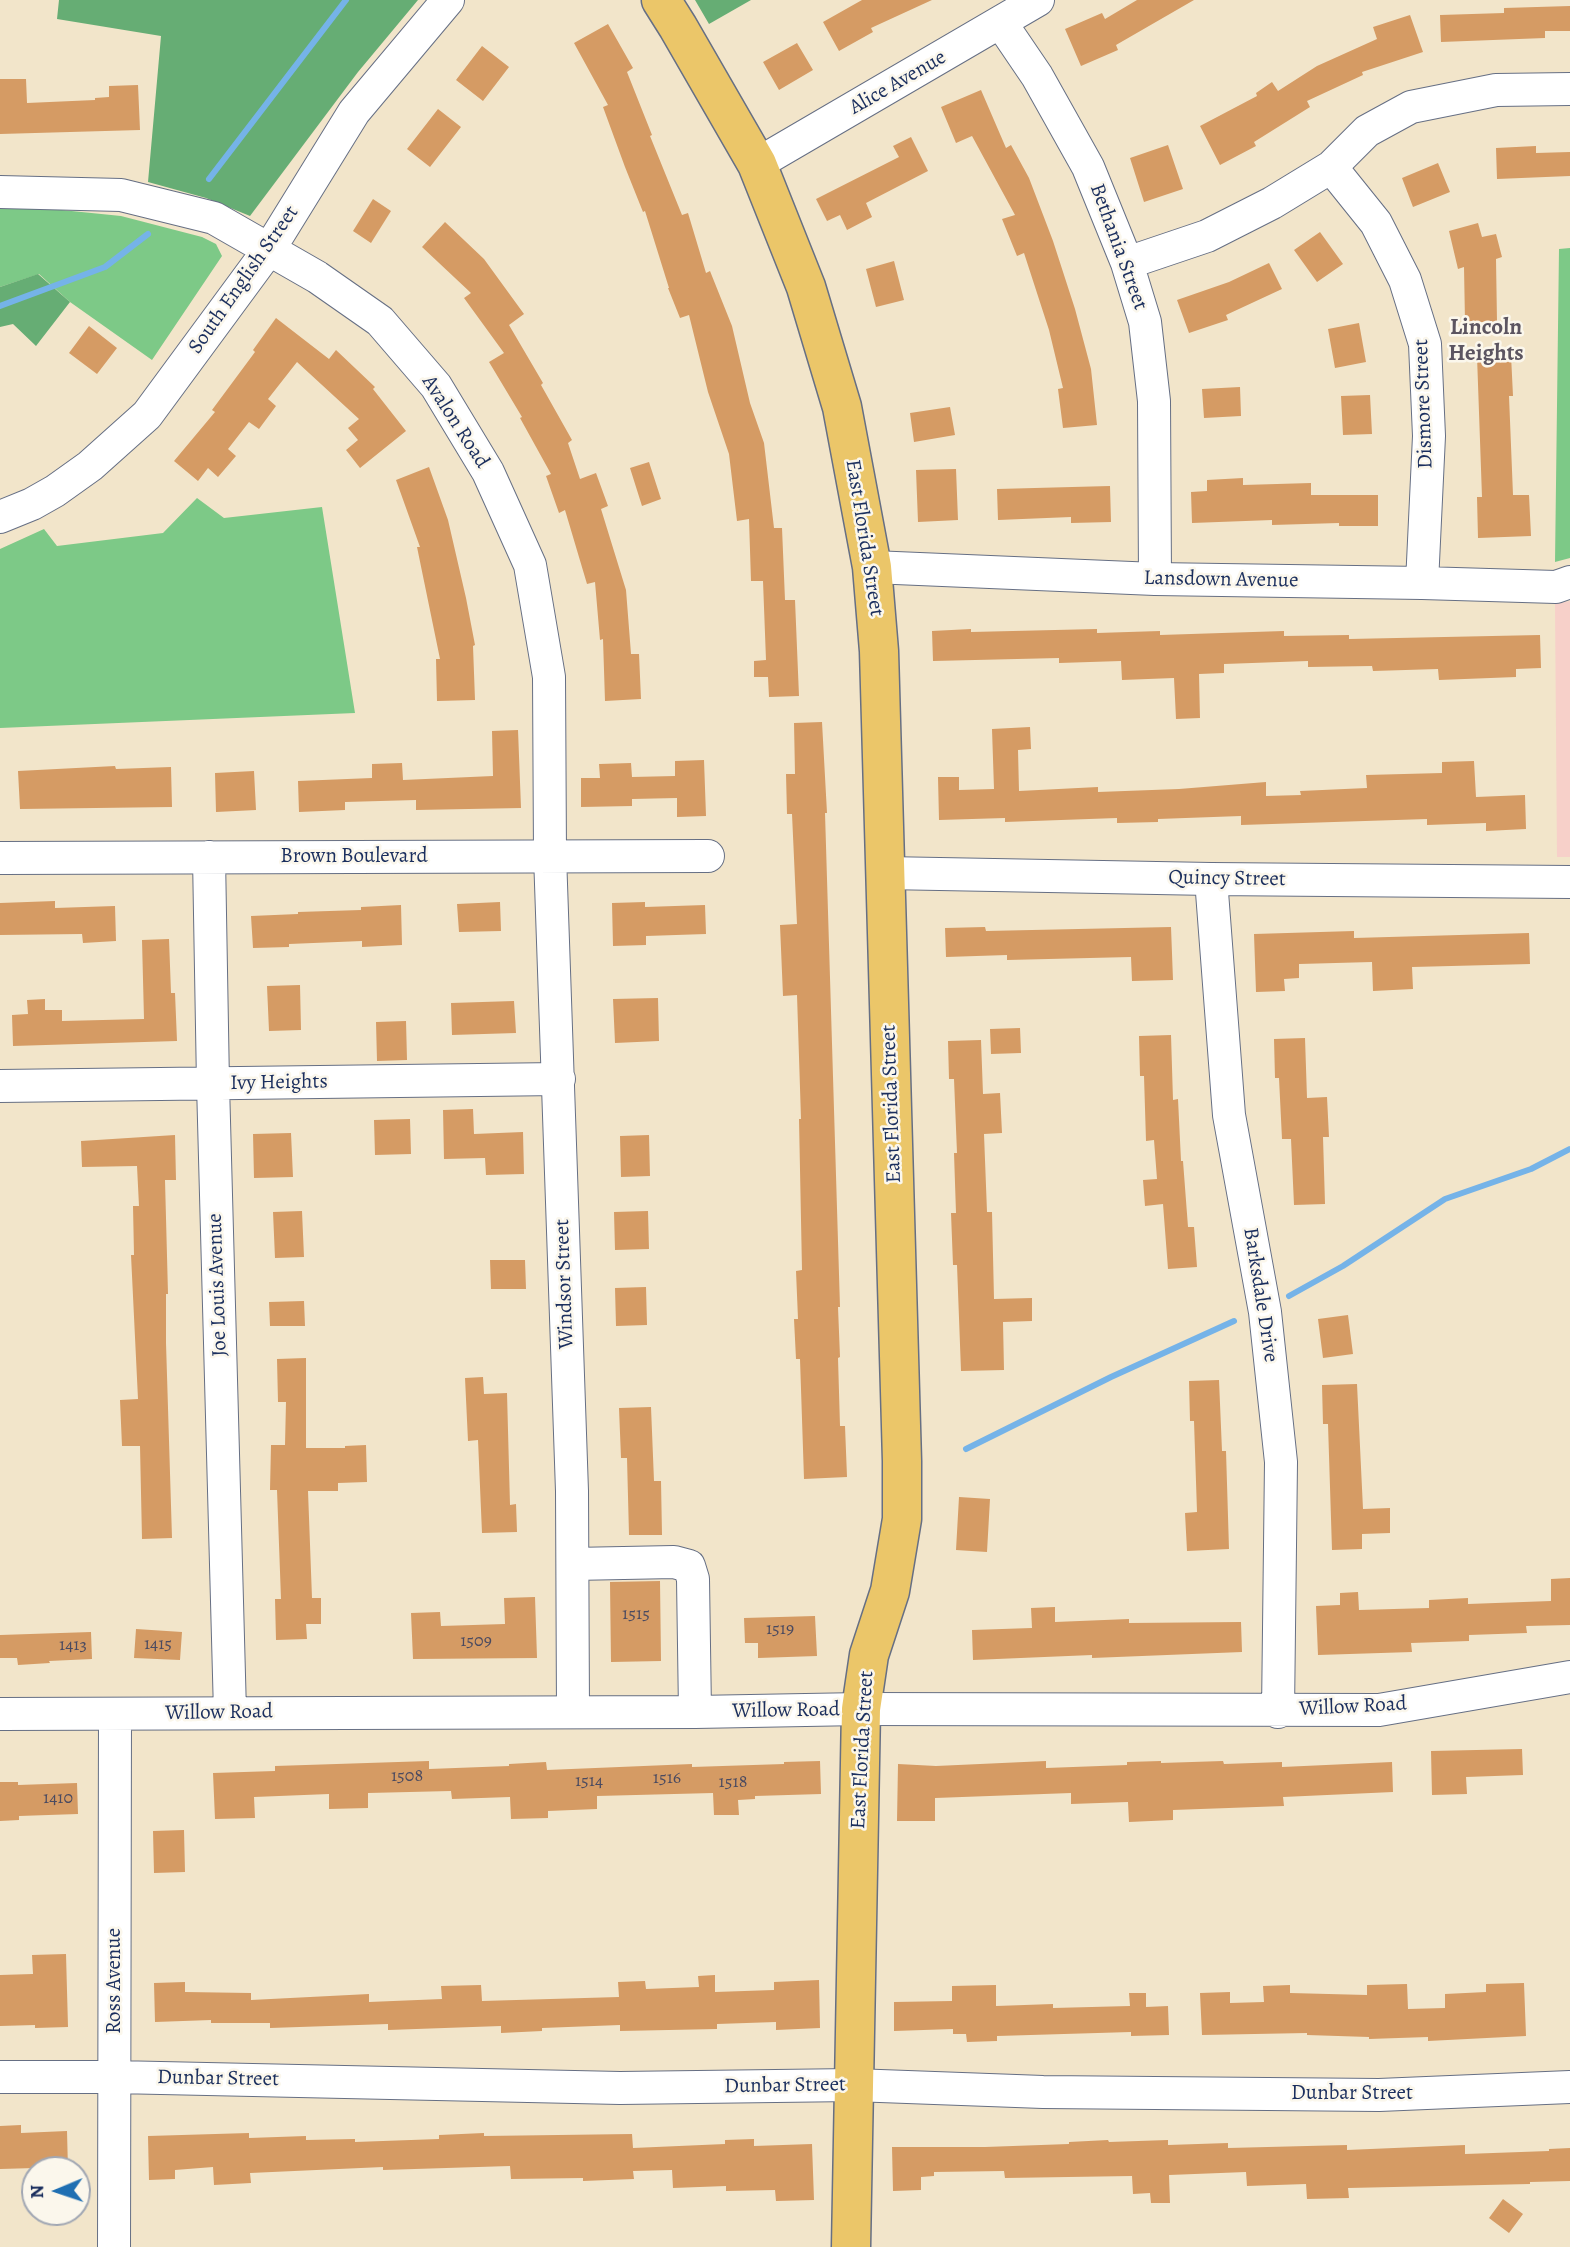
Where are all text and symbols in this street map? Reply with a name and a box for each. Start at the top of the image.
street label: Alice Avenue [845,45,951,121]
street label: Bethania Street [1083,180,1153,314]
street label: South English Street [183,201,305,359]
district label: Lincoln Heights [1448,314,1524,368]
street label: Dismore Street [1409,339,1439,469]
street label: Avalon Road [416,371,494,473]
street label: East Florida Street [839,458,889,618]
street label: Lansdown Avenue [1143,566,1299,594]
street label: Brown Boulevard [280,844,428,870]
street label: Quincy Street [1168,865,1286,893]
street label: East Florida Street [877,1024,907,1184]
street label: Ivy Heights [230,1070,328,1096]
street label: Joe Louis Avenue [203,1213,233,1357]
street label: Windsor Street [550,1219,580,1349]
street label: Barksdale Drive [1237,1226,1283,1364]
house number: 1515 [622,1604,650,1626]
house number: 1519 [766,1619,794,1641]
house number: 1509 [460,1631,492,1653]
house number: 1415 [144,1634,172,1656]
house number: 1413 [59,1635,87,1657]
street label: East Florida Street [846,1670,880,1830]
street label: Willow Road [1299,1692,1407,1722]
street label: Willow Road [732,1697,840,1725]
street label: Willow Road [165,1699,273,1727]
house number: 1508 [391,1766,423,1788]
house number: 1516 [653,1768,681,1790]
house number: 1514 [575,1771,603,1793]
house number: 1518 [719,1772,747,1794]
house number: 1410 [43,1788,73,1810]
street label: Ross Avenue [102,1928,128,2034]
street label: Dunbar Street [157,2065,279,2093]
street label: Dunbar Street [724,2072,846,2100]
street label: Dunbar Street [1291,2081,1413,2107]
north arrow [21,2156,91,2226]
text: N [24,2184,50,2199]

